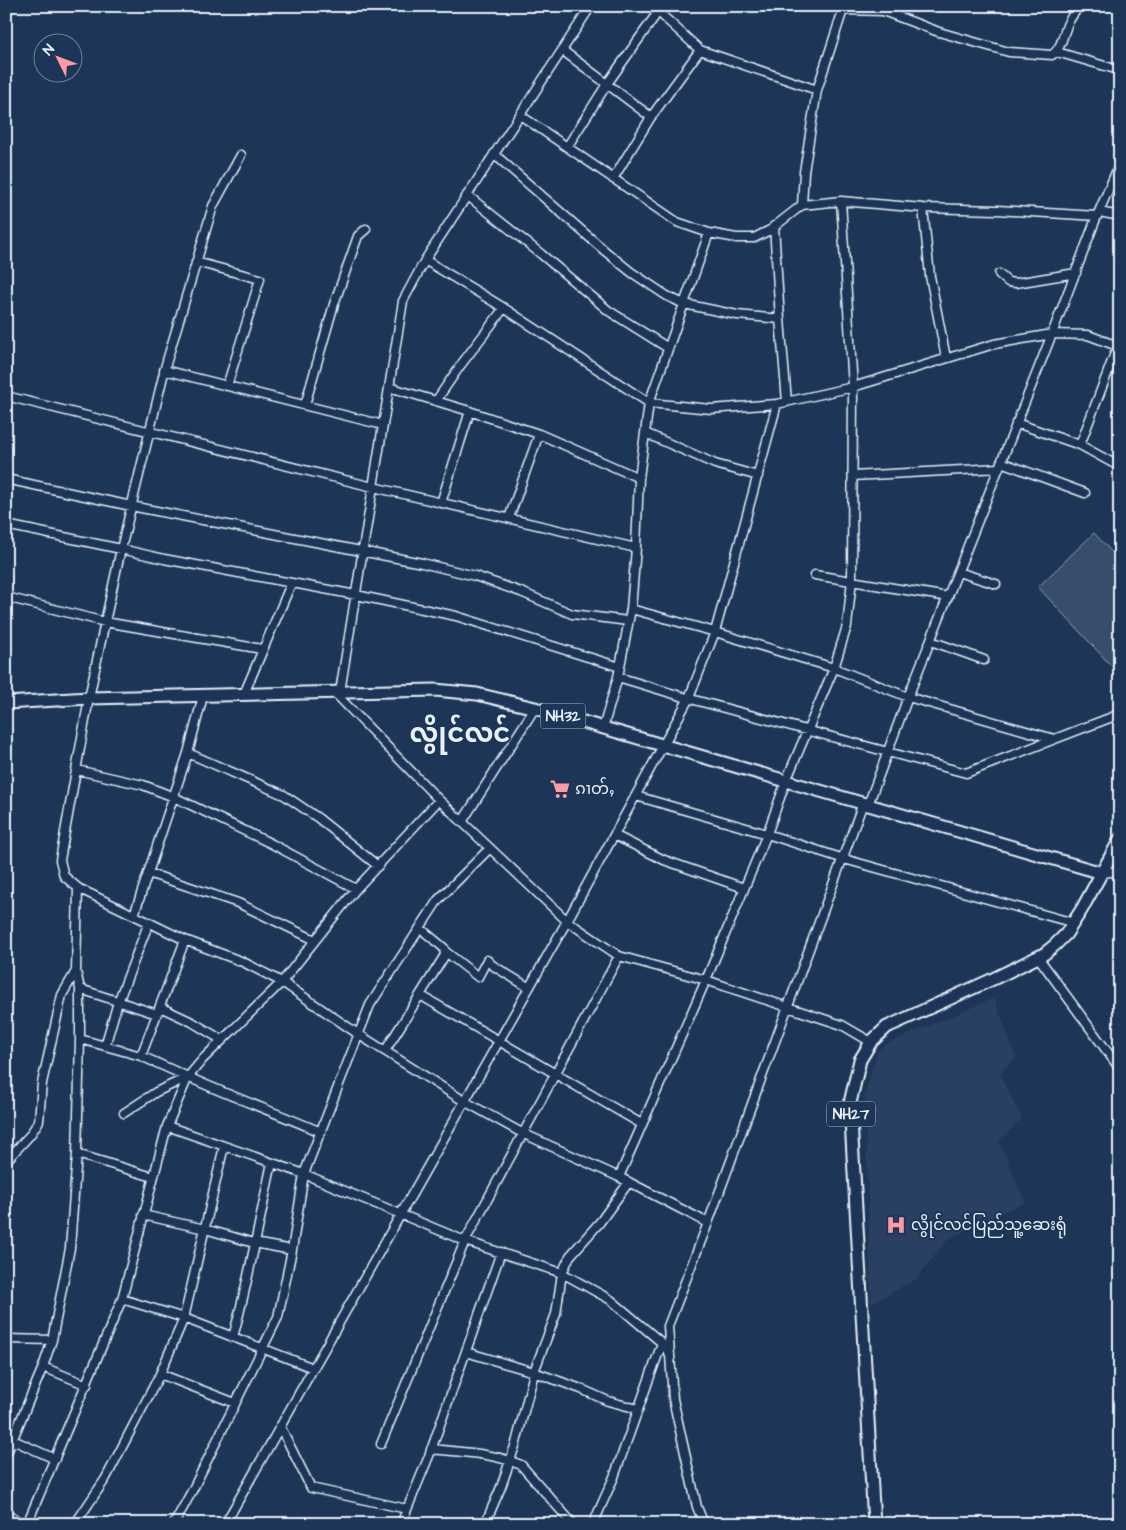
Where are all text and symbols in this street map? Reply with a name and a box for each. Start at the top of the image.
north arrow [32,32,82,82]
text: N [39,40,60,60]
road number: NH32 [540,704,586,728]
district label: လွိုင်လင် [410,714,510,755]
place label: ၵၢတ်ႇ [575,777,615,800]
supermarket icon: ၵၢတ်ႇ [549,778,571,800]
road number: NH27 [827,1102,875,1126]
place label: လွိုင်လင်ပြည်သူ့ဆေးရုံ [911,1213,1067,1239]
hospital icon: လွိုင်လင်ပြည်သူ့ဆေးရုံ [885,1214,907,1236]

